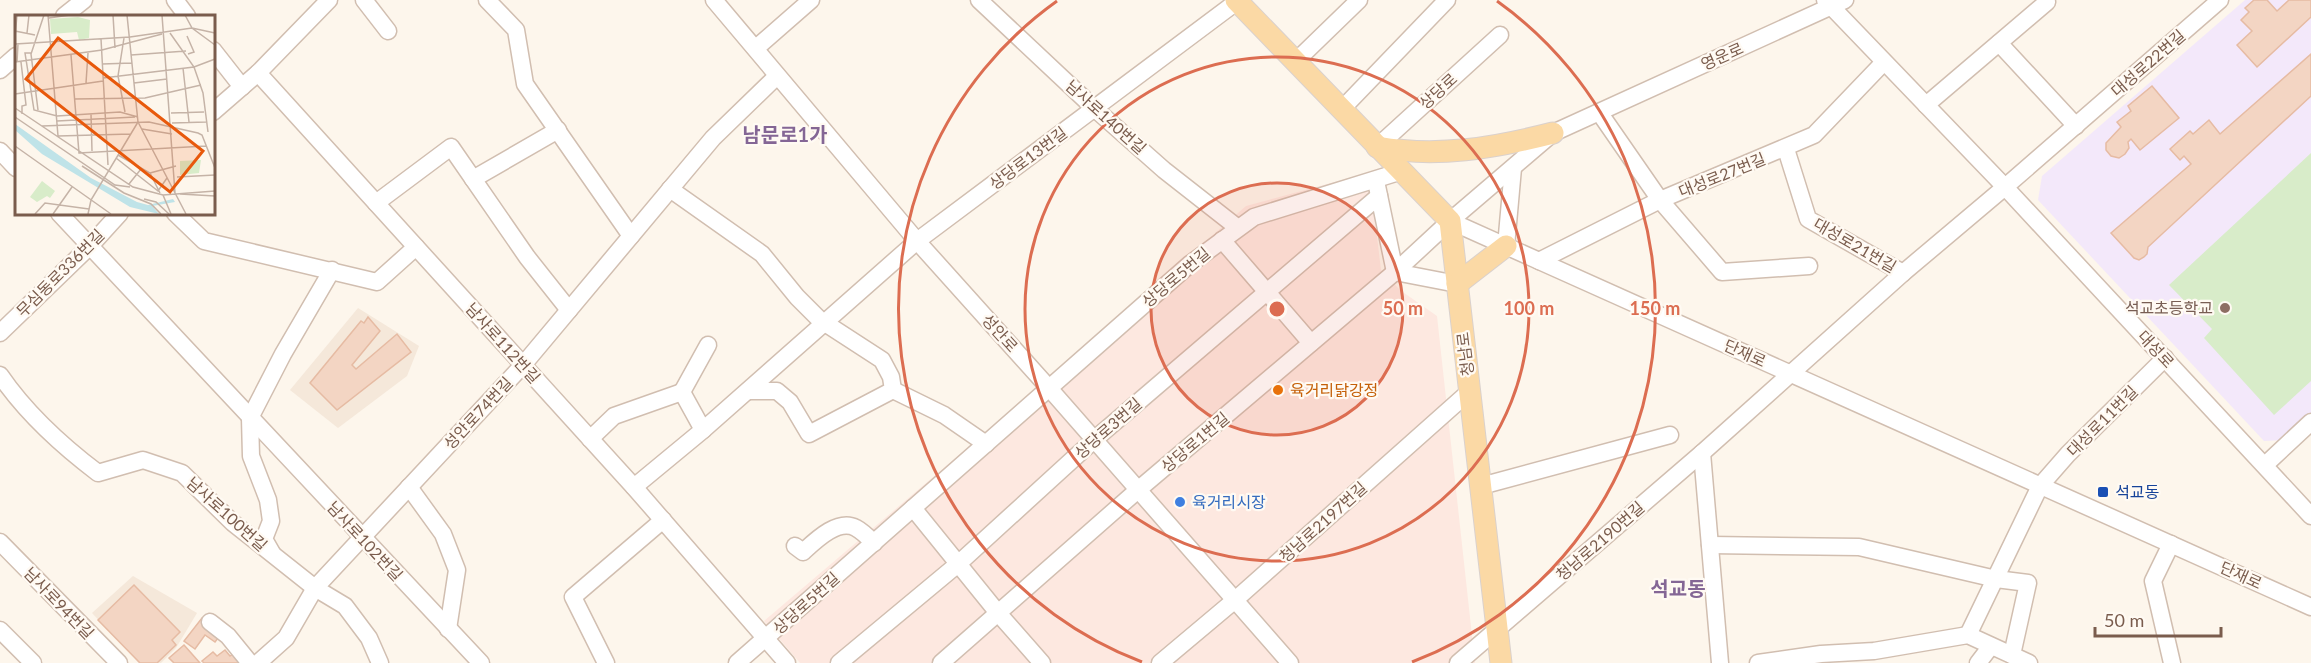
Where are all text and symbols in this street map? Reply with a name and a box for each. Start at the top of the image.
inset map [15,15,214,214]
street label: 대성로22번길 [2107,25,2189,100]
street label: 영운로 [1698,38,1746,73]
street label: 상당로 [1415,69,1461,112]
street label: 남사로140번길 [1062,76,1150,158]
district label: 남문로1가 [742,122,828,146]
street label: 상당로13번길 [985,122,1070,193]
street label: 대성로27번길 [1676,148,1768,201]
street label: 대성로21번길 [1811,213,1900,276]
street label: 무심동로336번길 [12,225,107,320]
street label: 상당로5번길 [1138,243,1214,311]
text: 50 m [1383,297,1423,319]
text: 100 m [1504,297,1554,319]
text: 150 m [1630,297,1680,319]
place label: 석교초등학교 [2125,298,2213,317]
street label: 남사로112번길 [462,299,544,387]
centre of rings [1267,299,1287,319]
marker: 석교초등학교 [2218,301,2232,315]
street label: 성안로 [979,310,1022,356]
street label: 대성로 [2134,326,2179,371]
street label: 청남로 [1452,331,1477,377]
street label: 단재로 [1721,335,1769,370]
street label: 성안로74번길 [439,372,516,453]
place label: 육거리닭강정 [1290,380,1378,399]
street label: 대성로11번길 [2062,381,2141,460]
marker: 육거리닭강정 [1271,383,1285,397]
street label: 상당로3번길 [1070,393,1145,462]
street label: 상당로1번길 [1157,408,1233,476]
street label: 남사로100번길 [183,473,271,555]
street label: 청남로2197번길 [1275,478,1370,566]
place label: 석교동 [2115,482,2159,501]
marker: 석교동 [2096,485,2110,499]
place label: 육거리시장 [1192,492,1266,511]
marker: 육거리시장 [1173,495,1187,509]
street label: 남사로102번길 [324,497,407,584]
street label: 청남로2190번길 [1552,497,1648,584]
street label: 단재로 [2217,557,2265,592]
street label: 남사로94번길 [21,563,98,642]
street label: 상당로5번길 [769,568,843,637]
district label: 석교동 [1650,576,1706,600]
scale bar [2095,600,2221,638]
text: 50 m [2104,609,2144,631]

